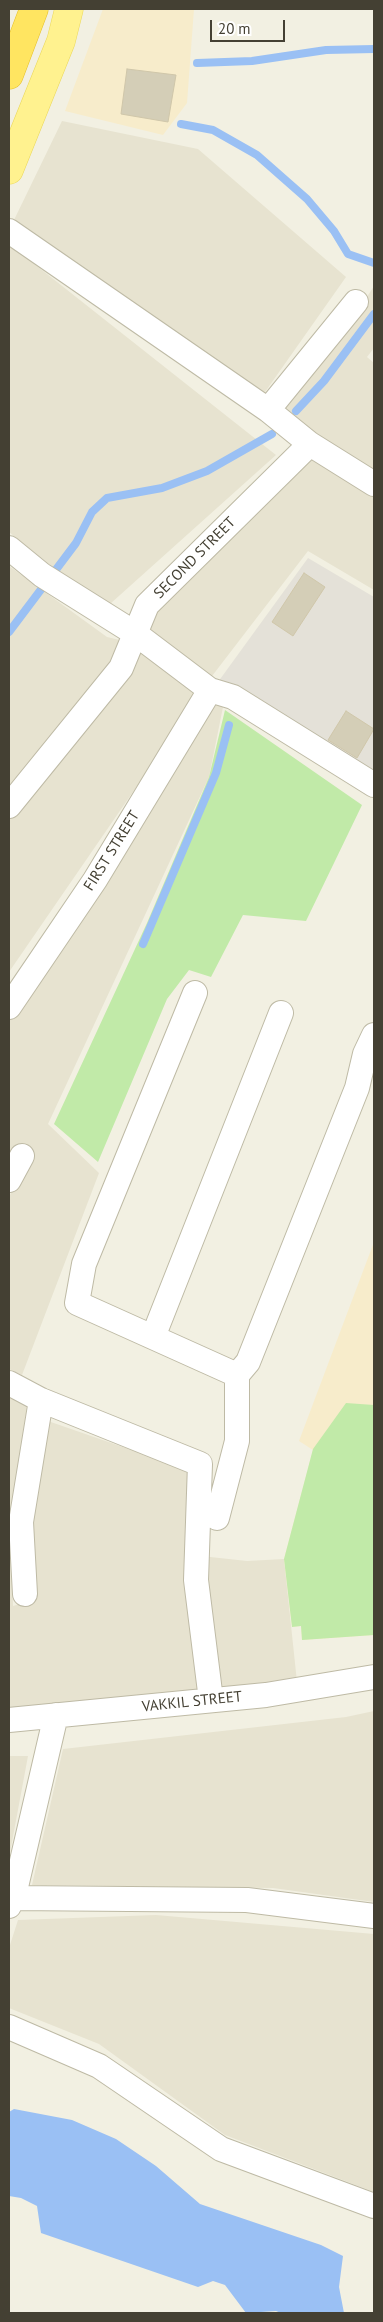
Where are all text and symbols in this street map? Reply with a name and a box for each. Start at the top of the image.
scale bar [213,10,288,42]
text: 20 m [218,19,251,38]
street label: SECOND STREET [150,513,240,603]
street label: FIRST STREET [80,808,144,894]
street label: VAKKIL STREET [141,1688,243,1716]

